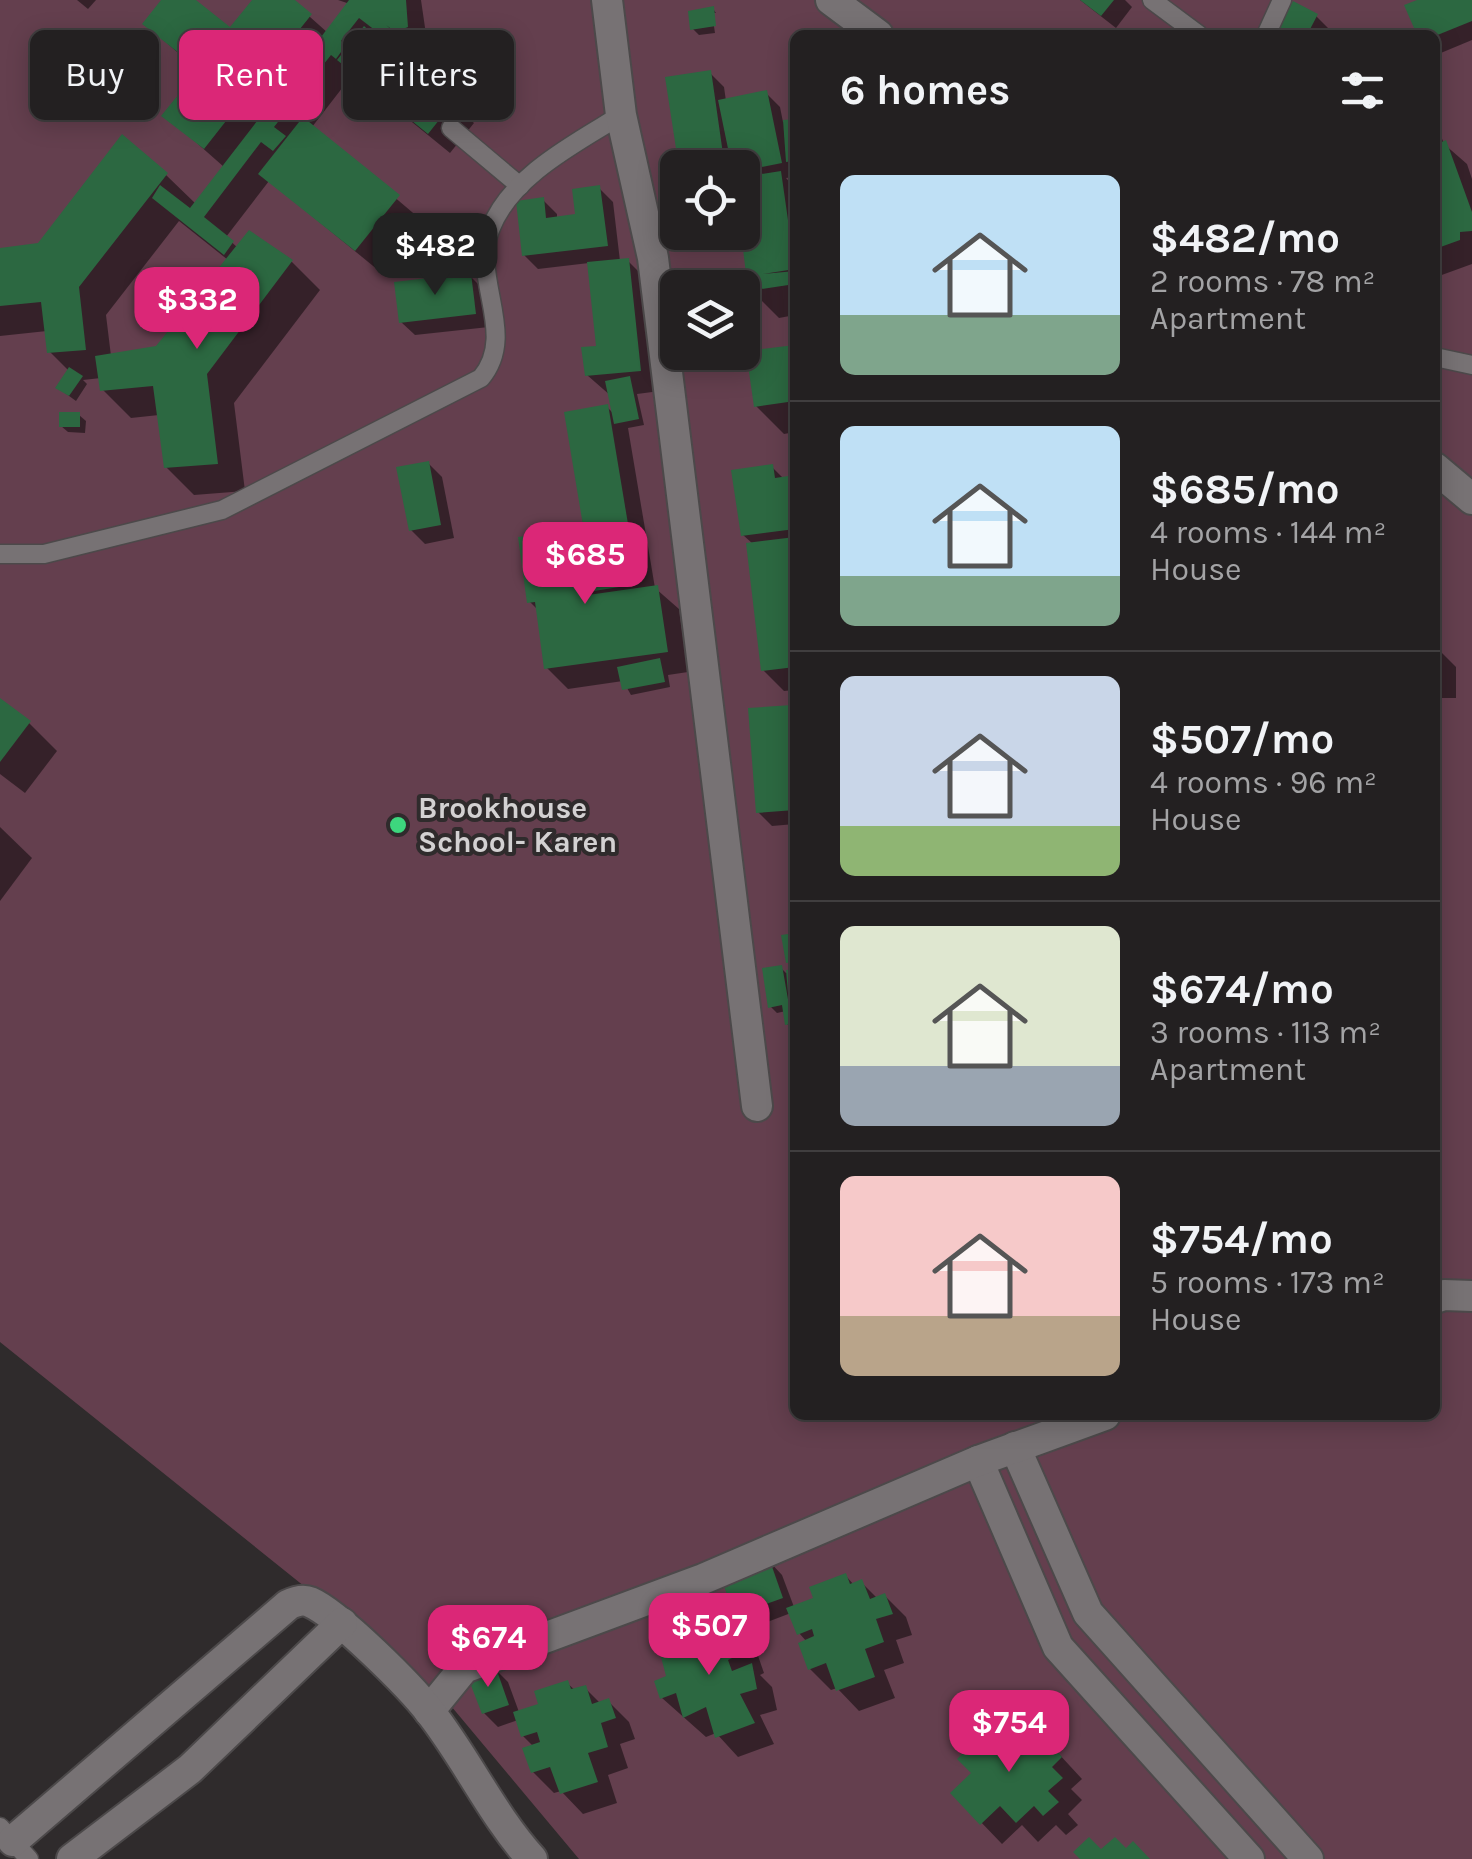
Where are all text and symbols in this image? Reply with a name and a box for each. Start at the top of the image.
chip: Buy [30,30,159,120]
chip: Rent [179,30,323,120]
chip: Filters [343,30,514,120]
icon: filters [1335,63,1390,118]
text: 6 homes [840,65,1010,115]
map controls [660,150,760,370]
button: locate [660,150,760,250]
pin: $482 [376,213,494,298]
text: $482/mo [1150,213,1340,263]
icon: home [920,215,1040,335]
text: $482 [394,227,476,264]
text: 2 rooms · 78 m² [1150,263,1375,300]
pin: $332 [138,267,256,352]
button: layers [660,270,760,370]
text: $332 [156,281,238,318]
text: Apartment [1150,300,1306,337]
text: $685/mo [1150,464,1339,514]
icon: home [920,466,1040,586]
text: 4 rooms · 144 m² [1150,514,1386,551]
pin: $685 [526,522,644,607]
text: $685 [545,536,625,573]
text: House [1150,551,1242,588]
text: $507/mo [1150,714,1334,764]
icon: home [920,716,1040,836]
text: 4 rooms · 96 m² [1150,764,1377,801]
place label: Brookhouse School- Karen [418,790,617,860]
text: House [1150,801,1242,838]
marker: Brookhouse School- Karen [387,814,409,836]
text: $674/mo [1150,964,1334,1014]
icon: home [920,966,1040,1086]
text: 3 rooms · 113 m² [1150,1014,1381,1051]
text: Apartment [1150,1051,1306,1088]
text: $754/mo [1150,1214,1333,1264]
icon: home [920,1216,1040,1336]
text: 5 rooms · 173 m² [1150,1264,1385,1301]
text: House [1150,1301,1242,1338]
pin: $507 [650,1593,768,1678]
pin: $674 [429,1605,547,1690]
text: $507 [671,1607,747,1644]
text: $674 [450,1619,526,1656]
pin: $754 [950,1690,1068,1775]
text: $754 [971,1704,1047,1741]

